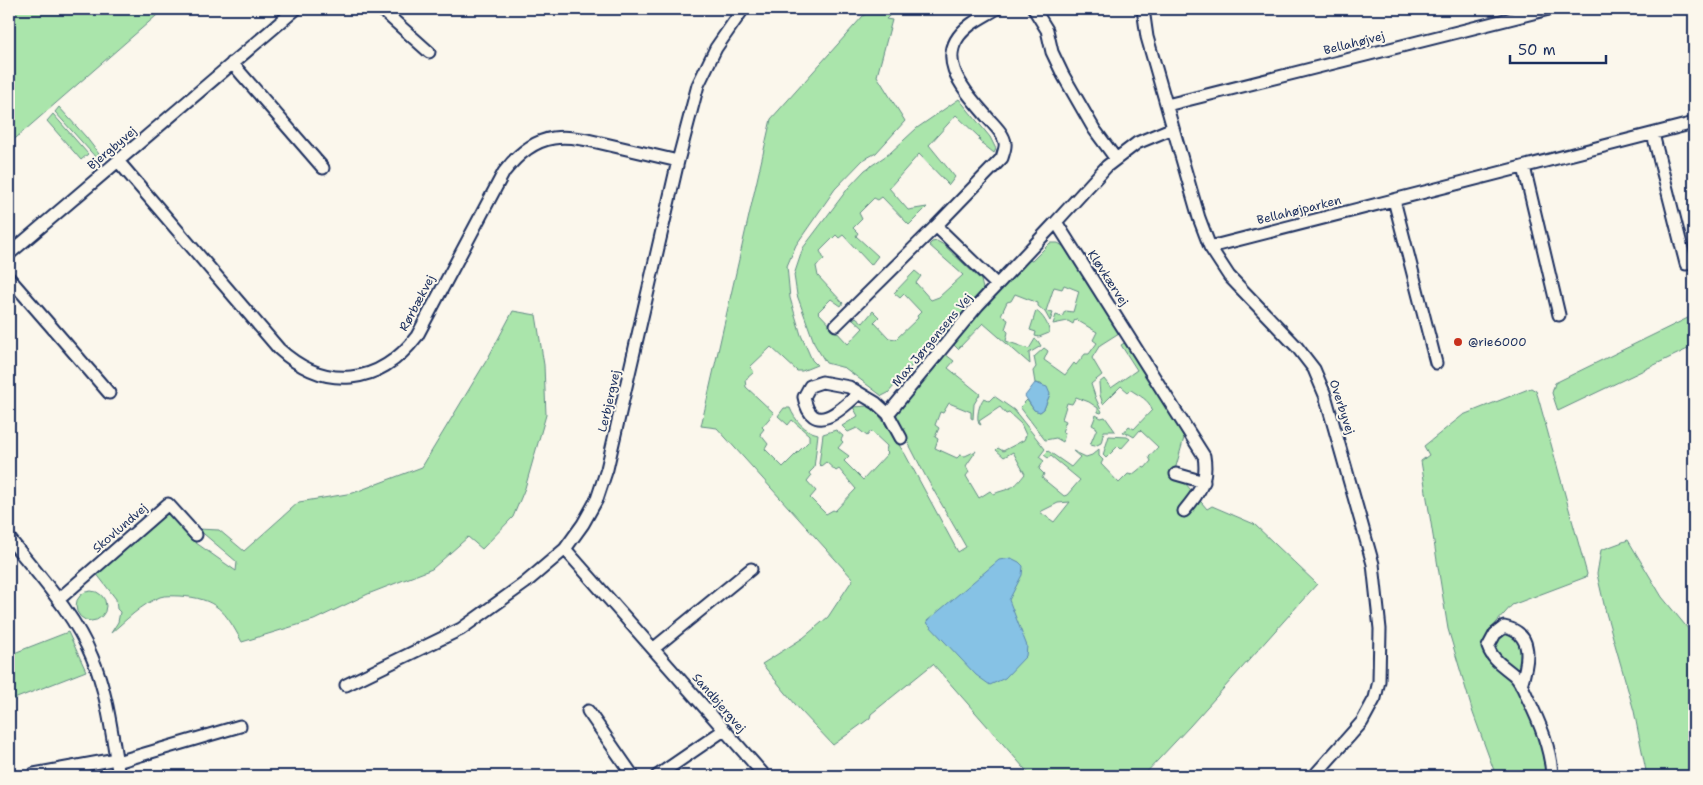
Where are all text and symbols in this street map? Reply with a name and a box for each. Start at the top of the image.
street label: Bellahøjvej [1322,28,1386,58]
scale bar [1510,32,1607,64]
text: 50 m [1518,40,1556,60]
street label: Bjergbyvej [84,123,140,173]
street label: Bellahøjparken [1255,192,1343,228]
street label: Kløvkærvej [1084,247,1132,309]
street label: Rørbækvej [396,272,438,334]
street label: Max Jørgensens Vej [888,290,976,390]
place label: @rie6000 [1468,334,1527,350]
marker: @rie6000 [1452,336,1464,348]
street label: Lerbjergvej [594,368,624,434]
street label: Overbyvej [1326,378,1358,436]
street label: Skovlundvej [89,500,151,556]
street label: Sandbjergvej [689,670,749,736]

